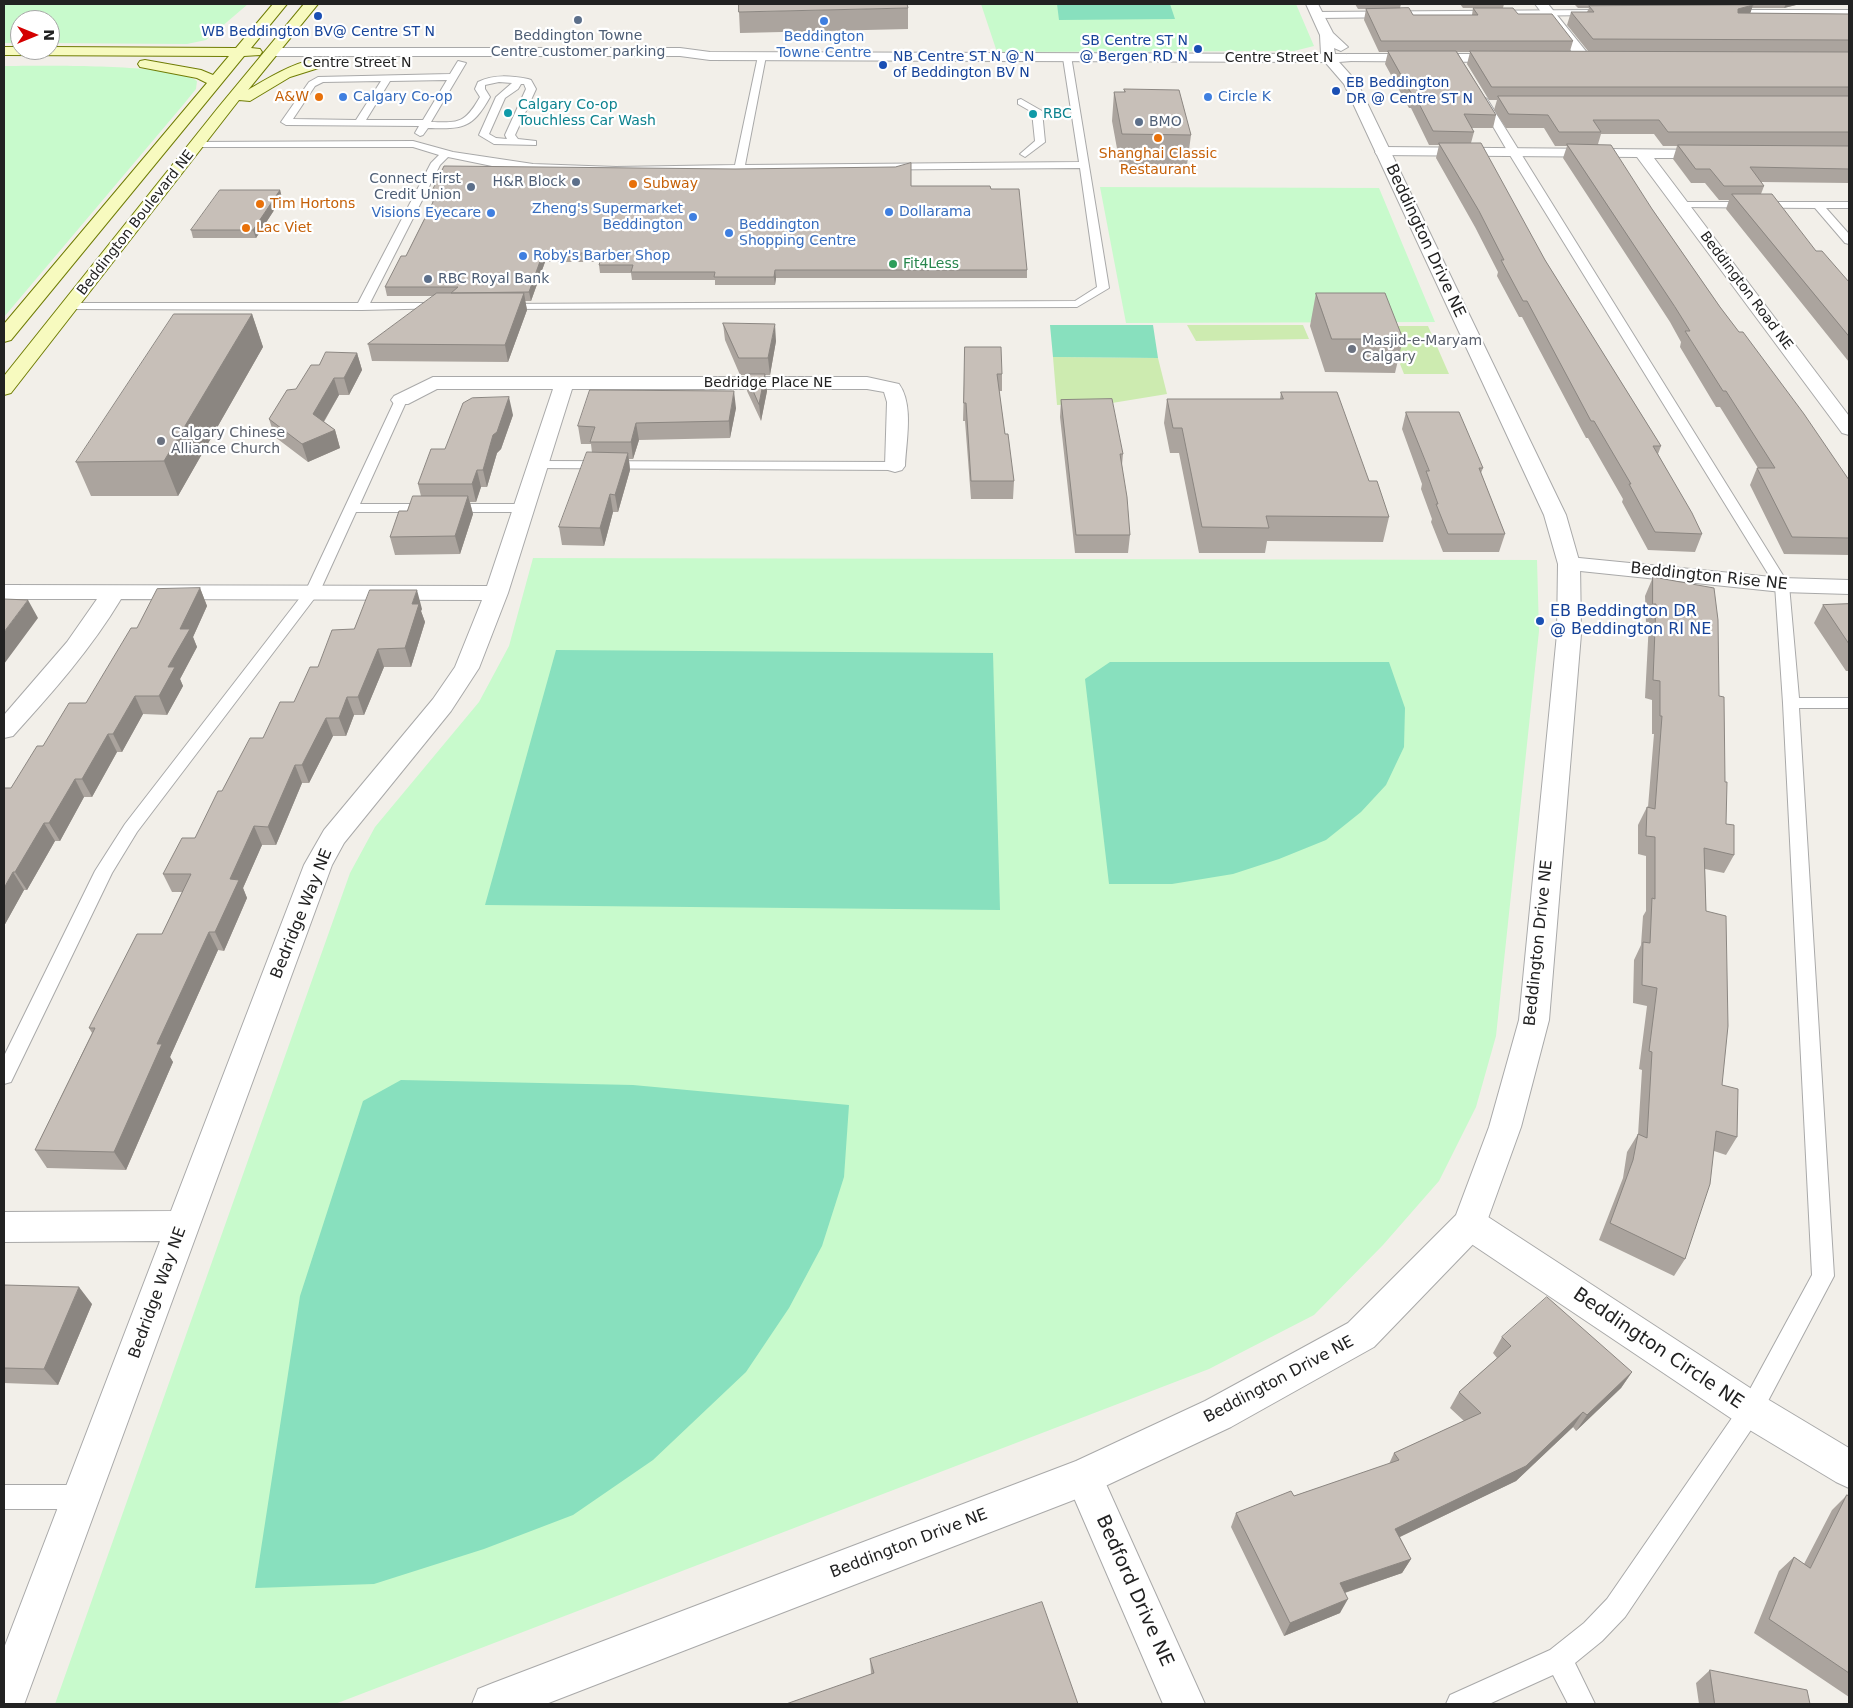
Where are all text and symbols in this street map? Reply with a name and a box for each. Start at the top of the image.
north arrow [10,10,60,60]
marker: WB Beddington BV@ Centre ST N [312,10,324,22]
marker: Beddington Towne Centre customer parking [572,14,584,26]
marker: Beddington Towne Centre [818,15,830,27]
place label: WB Beddington BV@ Centre ST N [201,24,435,40]
place label: Beddington Towne Centre customer parking [491,28,665,60]
text: N [41,29,57,41]
place label: Beddington Towne Centre [777,29,871,62]
place label: SB Centre ST N @ Bergen RD N [1080,33,1188,65]
marker: SB Centre ST N @ Bergen RD N [1192,43,1204,55]
place label: NB Centre ST N @ N of Beddington BV N [893,49,1035,82]
street label: Centre Street N [1225,50,1333,66]
street label: Centre Street N [303,55,411,71]
marker: NB Centre ST N @ N of Beddington BV N [877,59,889,71]
place label: EB Beddington DR @ Centre ST N [1346,75,1473,108]
marker: EB Beddington DR @ Centre ST N [1330,85,1342,97]
place label: A&W [275,89,309,105]
place label: Calgary Co-op [353,89,453,105]
place label: Circle K [1218,89,1271,105]
marker: A&W [313,91,325,103]
marker: Calgary Co-op [337,91,349,103]
marker: Circle K [1202,91,1214,103]
place label: Calgary Co-op Touchless Car Wash [518,97,656,130]
place label: RBC [1043,106,1072,122]
marker: Calgary Co-op Touchless Car Wash [502,107,514,119]
marker: RBC [1027,108,1039,120]
place label: BMO [1149,114,1182,130]
marker: BMO [1133,116,1145,128]
marker: Shanghai Classic Restaurant [1152,132,1164,144]
place label: Shanghai Classic Restaurant [1099,146,1217,178]
street label: Beddington Boulevard NE [74,147,198,299]
street label: Beddington Drive NE [1381,161,1469,321]
place label: Connect First Credit Union [369,171,461,203]
place label: H&R Block [493,174,566,190]
marker: H&R Block [570,176,582,188]
place label: Subway [643,176,698,192]
marker: Subway [627,178,639,190]
marker: Connect First Credit Union [465,181,477,193]
place label: Tim Hortons [270,196,355,212]
marker: Tim Hortons [254,198,266,210]
place label: Zheng's Supermarket Beddington [532,201,683,233]
place label: Dollarama [899,204,971,220]
place label: Visions Eyecare [371,205,481,221]
marker: Dollarama [883,206,895,218]
marker: Visions Eyecare [485,207,497,219]
marker: Zheng's Supermarket Beddington [687,211,699,223]
place label: Beddington Shopping Centre [739,217,856,250]
place label: Lac Viet [256,220,312,236]
marker: Lac Viet [240,222,252,234]
marker: Beddington Shopping Centre [723,227,735,239]
street label: Beddington Road NE [1696,228,1796,354]
place label: Roby's Barber Shop [533,248,670,264]
marker: Roby's Barber Shop [517,250,529,262]
place label: Fit4Less [903,256,959,272]
marker: Fit4Less [887,258,899,270]
place label: RBC Royal Bank [438,271,549,287]
marker: RBC Royal Bank [422,273,434,285]
place label: Masjid-e-Maryam Calgary [1362,333,1482,366]
marker: Masjid-e-Maryam Calgary [1346,343,1358,355]
street label: Bedridge Place NE [704,375,832,391]
place label: Calgary Chinese Alliance Church [171,425,285,458]
marker: Calgary Chinese Alliance Church [155,435,167,447]
street label: Beddington Rise NE [1629,559,1789,595]
place label: EB Beddington DR @ Beddington RI NE [1550,602,1711,640]
marker: EB Beddington DR @ Beddington RI NE [1534,615,1546,627]
street label: Bedridge Way NE [267,846,337,982]
street label: Beddington Drive NE [1521,859,1557,1027]
street label: Bedridge Way NE [125,1225,191,1361]
street label: Beddington Circle NE [1568,1283,1748,1415]
street label: Beddington Drive NE [1201,1332,1357,1428]
street label: Beddington Drive NE [828,1505,990,1583]
street label: Bedford Drive NE [1090,1512,1178,1670]

